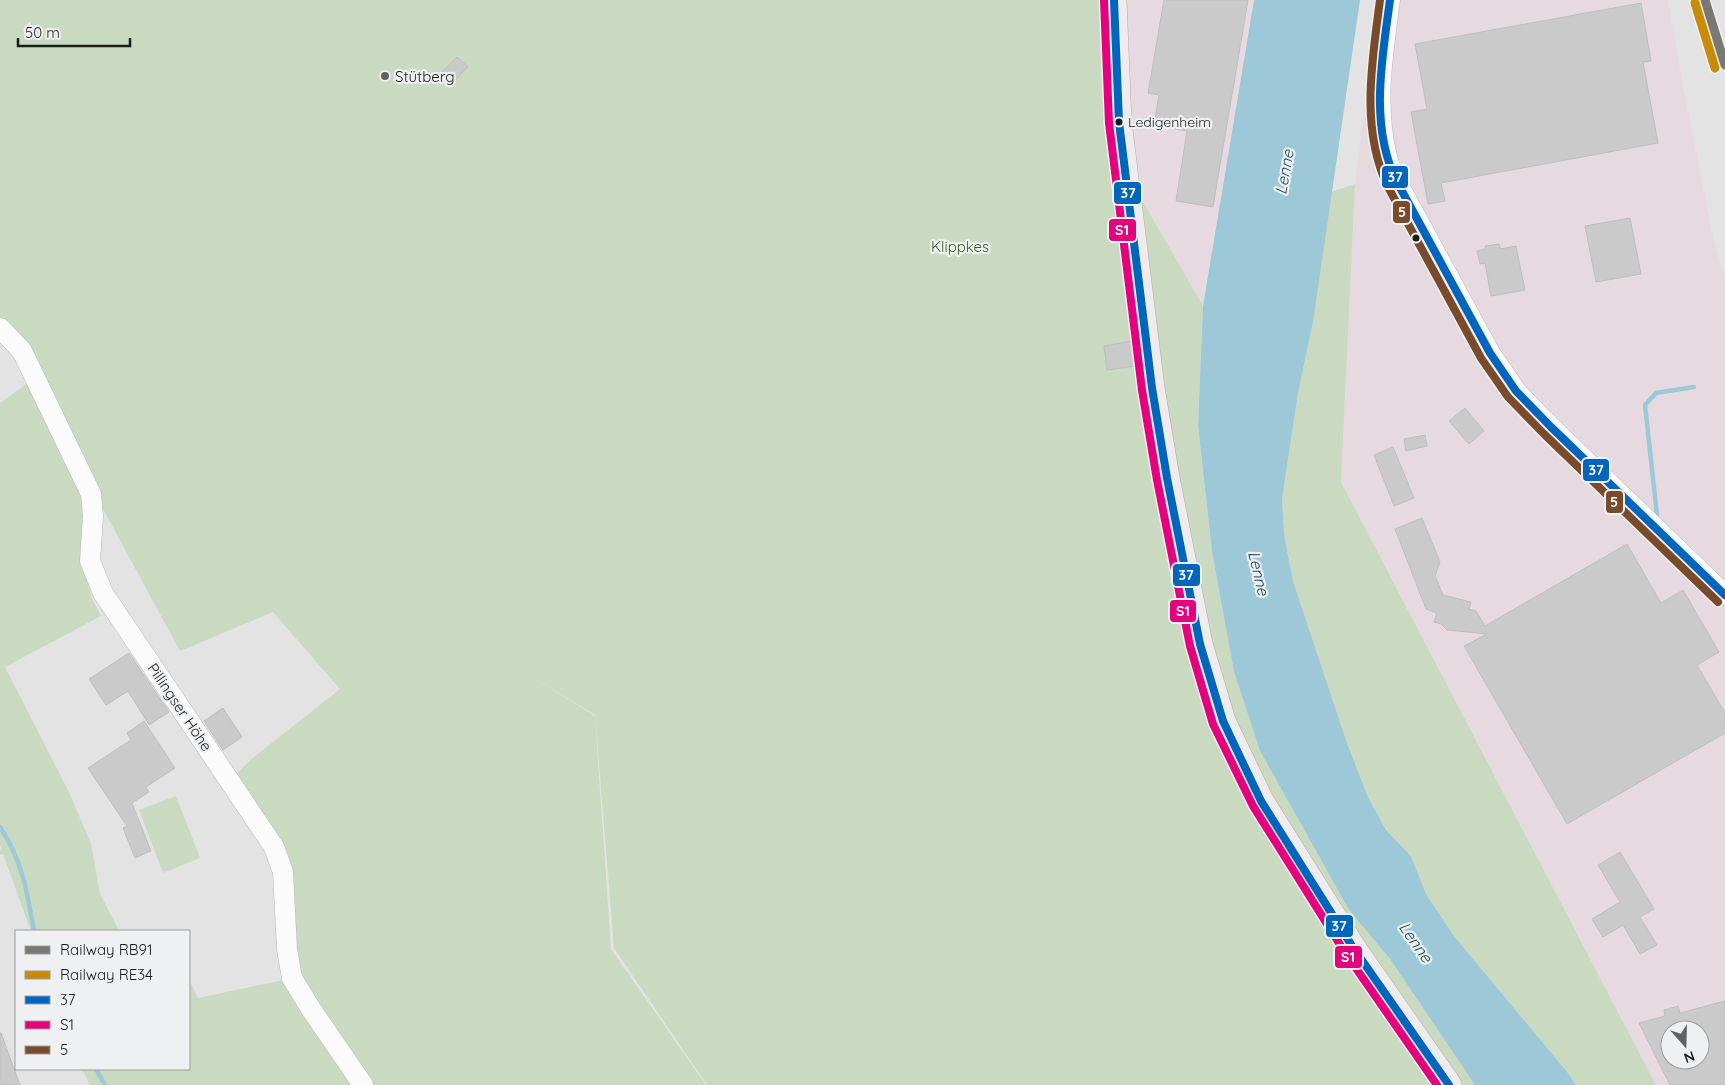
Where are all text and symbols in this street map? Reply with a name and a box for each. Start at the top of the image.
scale bar [18,15,130,47]
text: 50 m [25,23,60,42]
place label: Stütberg [395,67,455,86]
marker: Stütberg [379,70,391,82]
place label: Ledigenheim [1128,113,1211,131]
marker: Ledigenheim [1114,117,1124,127]
water label: Lenne [1270,147,1298,196]
line badge: 37 [1381,165,1409,189]
text: 37 [1387,168,1403,186]
line badge: 37 [1113,181,1142,205]
text: 37 [1120,184,1136,202]
line badge: 5 [1392,200,1411,224]
text: 5 [1398,203,1406,221]
line badge: S1 [1108,218,1137,242]
text: S1 [1115,221,1129,239]
unlabelled marker [1411,233,1421,243]
park label: Klippkes [931,237,989,256]
line badge: 37 [1582,458,1610,482]
text: 37 [1588,461,1604,479]
line badge: 5 [1605,490,1624,514]
text: 5 [1610,493,1618,511]
water label: Lenne [1244,549,1274,598]
line badge: 37 [1172,563,1201,587]
text: 37 [1178,566,1194,584]
line badge: S1 [1169,599,1197,623]
text: S1 [1176,602,1190,620]
street label: Pillingser Höhe [143,659,217,755]
line badge: 37 [1325,914,1354,938]
text: 37 [1331,917,1347,935]
water label: Lenne [1395,918,1438,967]
legend [15,930,190,1070]
text: Railway RB91 [60,940,153,959]
line badge: S1 [1334,945,1363,969]
text: S1 [1341,948,1355,966]
text: Railway RE34 [60,965,153,984]
text: 37 [60,990,76,1009]
text: S1 [60,1015,74,1034]
north arrow [1660,1020,1710,1070]
text: 5 [60,1040,68,1059]
text: N [1682,1047,1697,1067]

